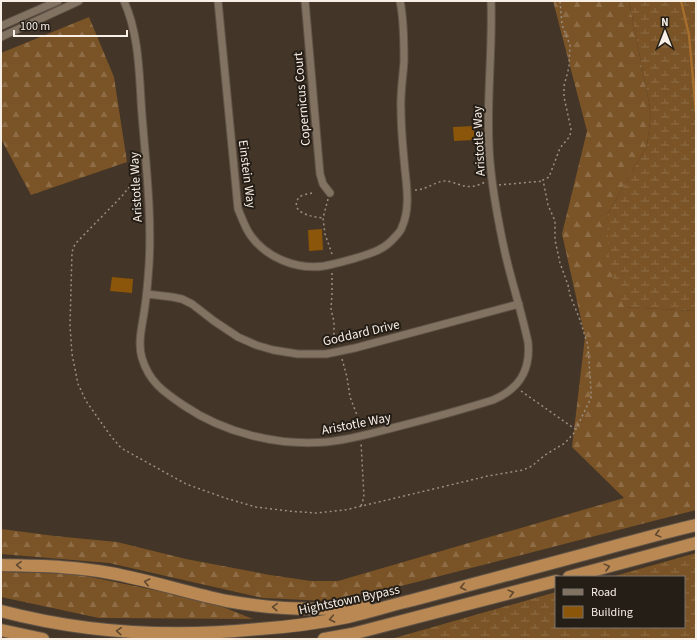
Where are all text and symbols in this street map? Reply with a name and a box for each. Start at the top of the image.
scale bar [14,12,127,38]
north arrow [645,12,685,52]
text: N [661,15,669,30]
text: 100 m [20,18,50,35]
street label: Copernicus Court [289,50,315,147]
street label: Aristotle Way [468,105,490,177]
street label: Einstein Way [234,139,260,209]
street label: Aristotle Way [125,151,147,223]
street label: Goddard Drive [321,315,401,351]
street label: Aristotle Way [320,408,392,440]
one-way arrow [655,530,661,538]
one-way arrow [16,561,22,570]
one-way arrow [603,563,610,572]
legend [555,576,685,628]
one-way arrow [144,578,150,586]
street label: Hightstown Bypass [297,580,402,619]
one-way arrow [460,582,467,591]
text: Road [591,584,617,601]
one-way arrow [508,589,515,597]
one-way arrow [272,602,278,611]
text: Building [591,604,633,621]
one-way arrow [329,615,336,623]
one-way arrow [116,626,122,635]

